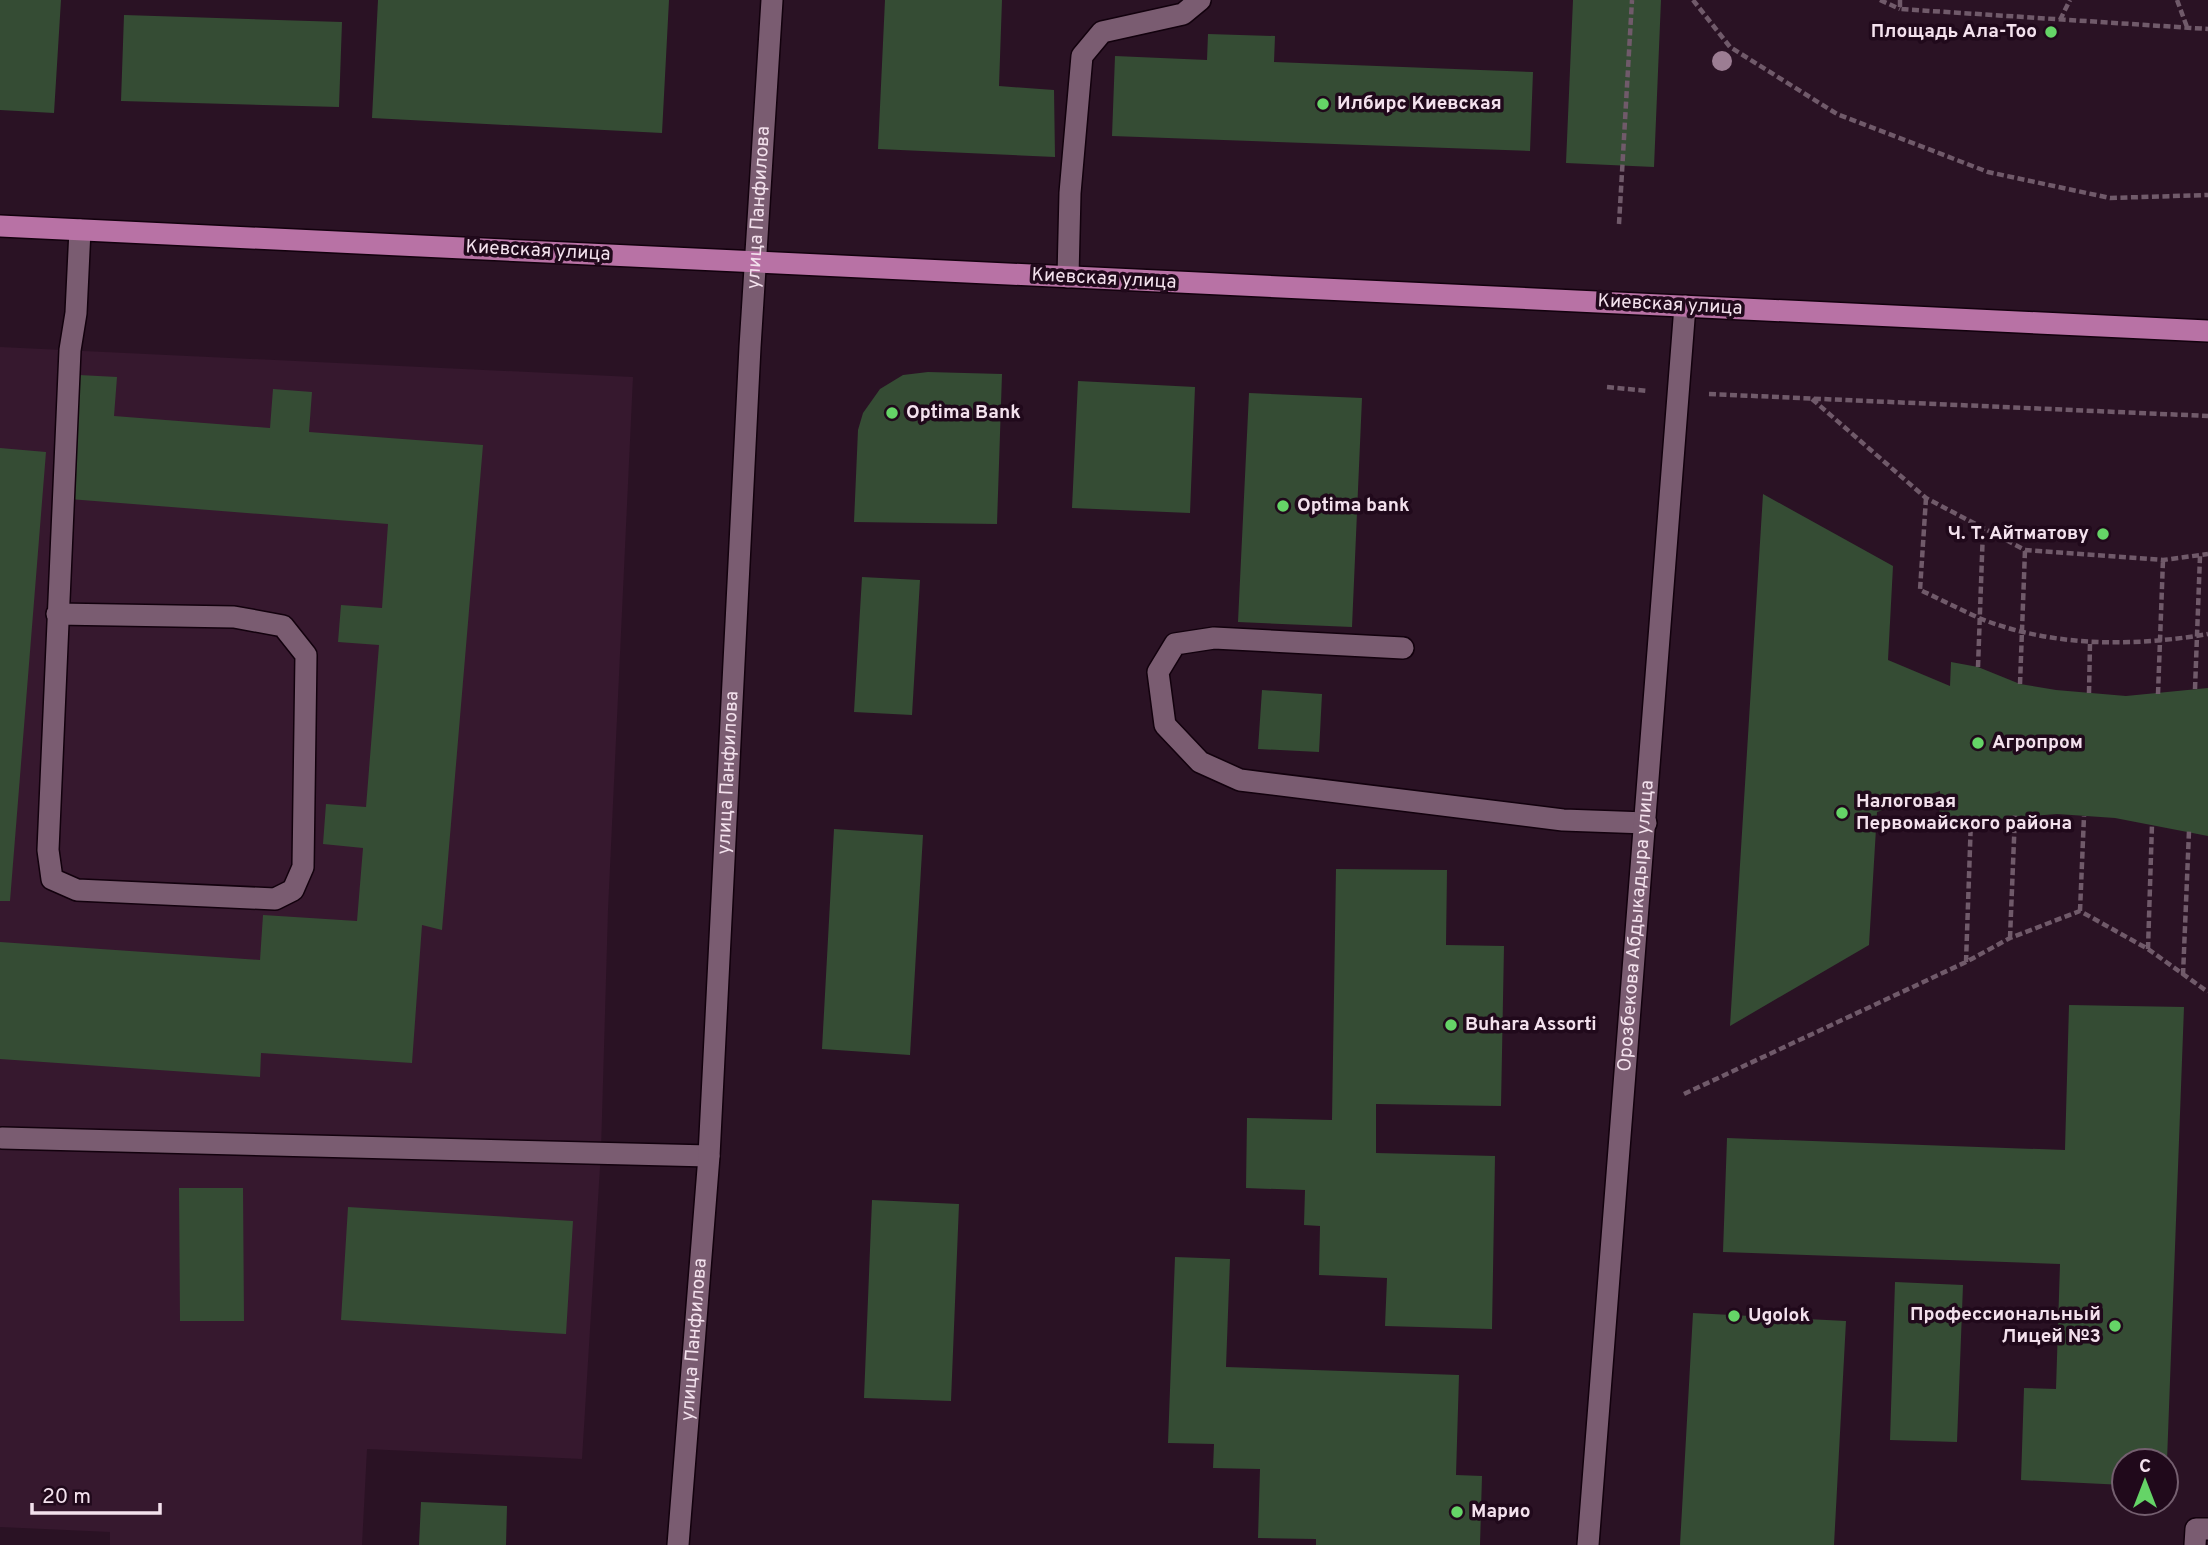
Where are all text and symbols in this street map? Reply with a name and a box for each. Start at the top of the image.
place label: Площадь Ала-Тоо [1871,20,2037,44]
marker: Площадь Ала-Тоо [2043,24,2059,40]
place label: Илбирс Киевская [1337,92,1502,116]
marker: Илбирс Киевская [1315,96,1331,112]
street label: улица Панфилова [742,125,776,290]
street label: Киевская улица [465,235,611,267]
street label: Киевская улица [1031,263,1177,295]
street label: Киевская улица [1597,289,1743,321]
place label: Optima Bank [906,401,1021,425]
marker: Optima Bank [884,405,900,421]
place label: Optima bank [1297,494,1410,518]
marker: Optima bank [1275,498,1291,514]
place label: Ч. Т. Айтматову [1947,522,2089,546]
marker: Ч. Т. Айтматову [2095,526,2111,542]
street label: улица Панфилова [712,690,745,855]
place label: Агропром [1992,731,2083,755]
marker: Агропром [1970,735,1986,751]
street label: Орозбекова Абдыкадыра улица [1613,779,1660,1073]
place label: Налоговая Первомайского района [1856,790,2072,836]
marker: Налоговая Первомайского района [1834,805,1850,821]
place label: Buhara Assorti [1465,1013,1597,1037]
marker: Buhara Assorti [1443,1017,1459,1033]
street label: улица Панфилова [676,1257,713,1422]
place label: Профессиональный Лицей №3 [1910,1303,2101,1349]
place label: Ugolok [1748,1304,1810,1328]
marker: Ugolok [1726,1308,1742,1324]
marker: Профессиональный Лицей №3 [2107,1318,2123,1334]
north arrow [2110,1447,2180,1517]
text: С [2139,1455,2151,1479]
scale bar [32,1472,159,1516]
text: 20 m [42,1484,91,1511]
place label: Марио [1471,1500,1531,1524]
marker: Марио [1449,1504,1465,1520]

